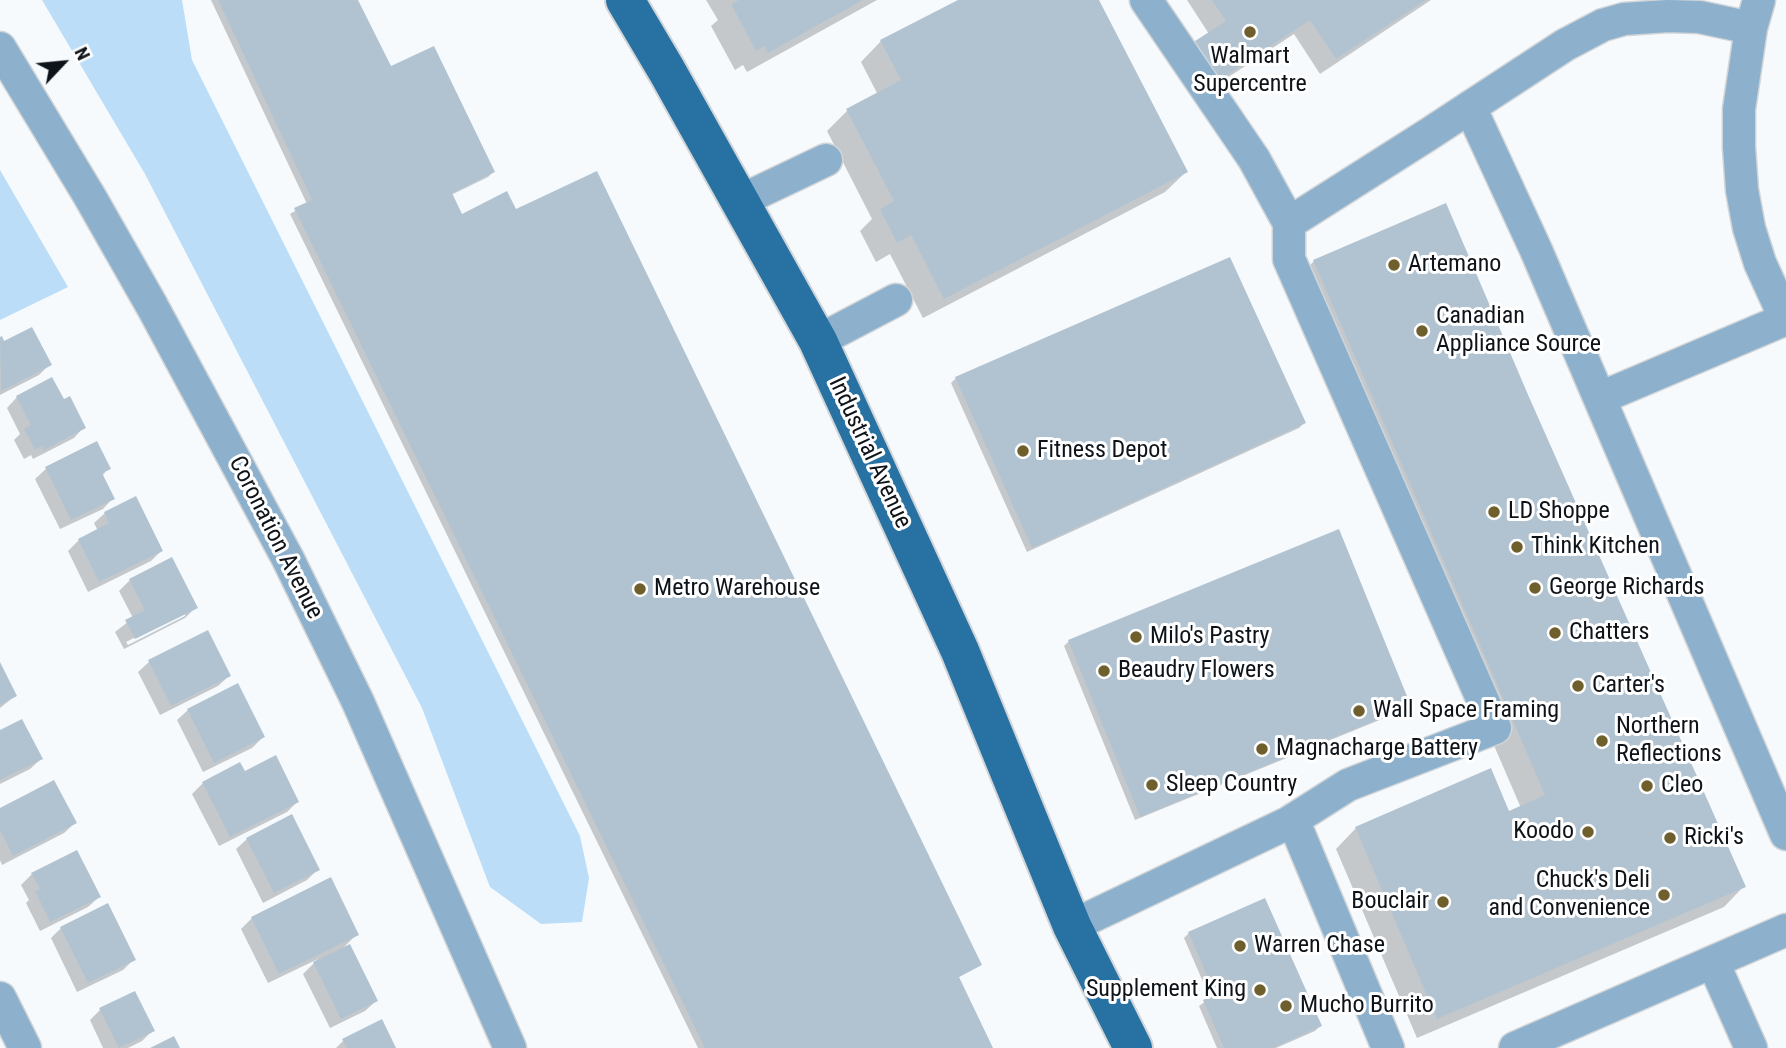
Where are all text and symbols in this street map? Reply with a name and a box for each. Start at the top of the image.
marker: Walmart Supercentre [1242,24,1258,40]
north arrow [28,28,98,98]
text: N [69,43,95,64]
place label: Walmart Supercentre [1193,43,1307,99]
place label: Artemano [1408,251,1501,279]
marker: Artemano [1386,257,1402,273]
place label: Canadian Appliance Source [1436,303,1601,359]
marker: Canadian Appliance Source [1414,323,1430,339]
street label: Industrial Avenue [821,373,917,533]
place label: Fitness Depot [1037,437,1167,465]
marker: Fitness Depot [1015,443,1031,459]
street label: Coronation Avenue [222,452,328,624]
place label: LD Shoppe [1508,498,1610,526]
marker: LD Shoppe [1486,504,1502,520]
place label: Think Kitchen [1531,533,1660,561]
marker: Think Kitchen [1509,539,1525,555]
place label: George Richards [1549,574,1705,602]
place label: Metro Warehouse [654,575,820,603]
marker: George Richards [1527,580,1543,596]
marker: Metro Warehouse [632,581,648,597]
place label: Chatters [1569,619,1649,647]
place label: Milo's Pastry [1150,623,1270,651]
marker: Chatters [1547,625,1563,641]
marker: Milo's Pastry [1128,629,1144,645]
place label: Beaudry Flowers [1118,657,1275,685]
marker: Beaudry Flowers [1096,663,1112,679]
place label: Carter's [1592,672,1665,700]
marker: Carter's [1570,678,1586,694]
place label: Wall Space Framing [1373,697,1559,725]
marker: Wall Space Framing [1351,703,1367,719]
place label: Northern Reflections [1616,713,1722,769]
marker: Northern Reflections [1594,733,1610,749]
place label: Magnacharge Battery [1276,735,1478,763]
marker: Magnacharge Battery [1254,741,1270,757]
place label: Sleep Country [1166,771,1297,799]
place label: Cleo [1661,772,1703,800]
marker: Sleep Country [1144,777,1160,793]
marker: Cleo [1639,778,1655,794]
place label: Koodo [1513,818,1574,846]
marker: Koodo [1580,824,1596,840]
place label: Ricki's [1684,824,1744,852]
marker: Ricki's [1662,830,1678,846]
place label: Chuck's Deli and Convenience [1488,867,1650,923]
marker: Chuck's Deli and Convenience [1656,887,1672,903]
place label: Bouclair [1351,888,1429,916]
marker: Bouclair [1435,894,1451,910]
place label: Warren Chase [1254,932,1385,960]
marker: Warren Chase [1232,938,1248,954]
place label: Supplement King [1086,976,1246,1004]
marker: Supplement King [1252,982,1268,998]
place label: Mucho Burrito [1300,992,1434,1020]
marker: Mucho Burrito [1278,998,1294,1014]

